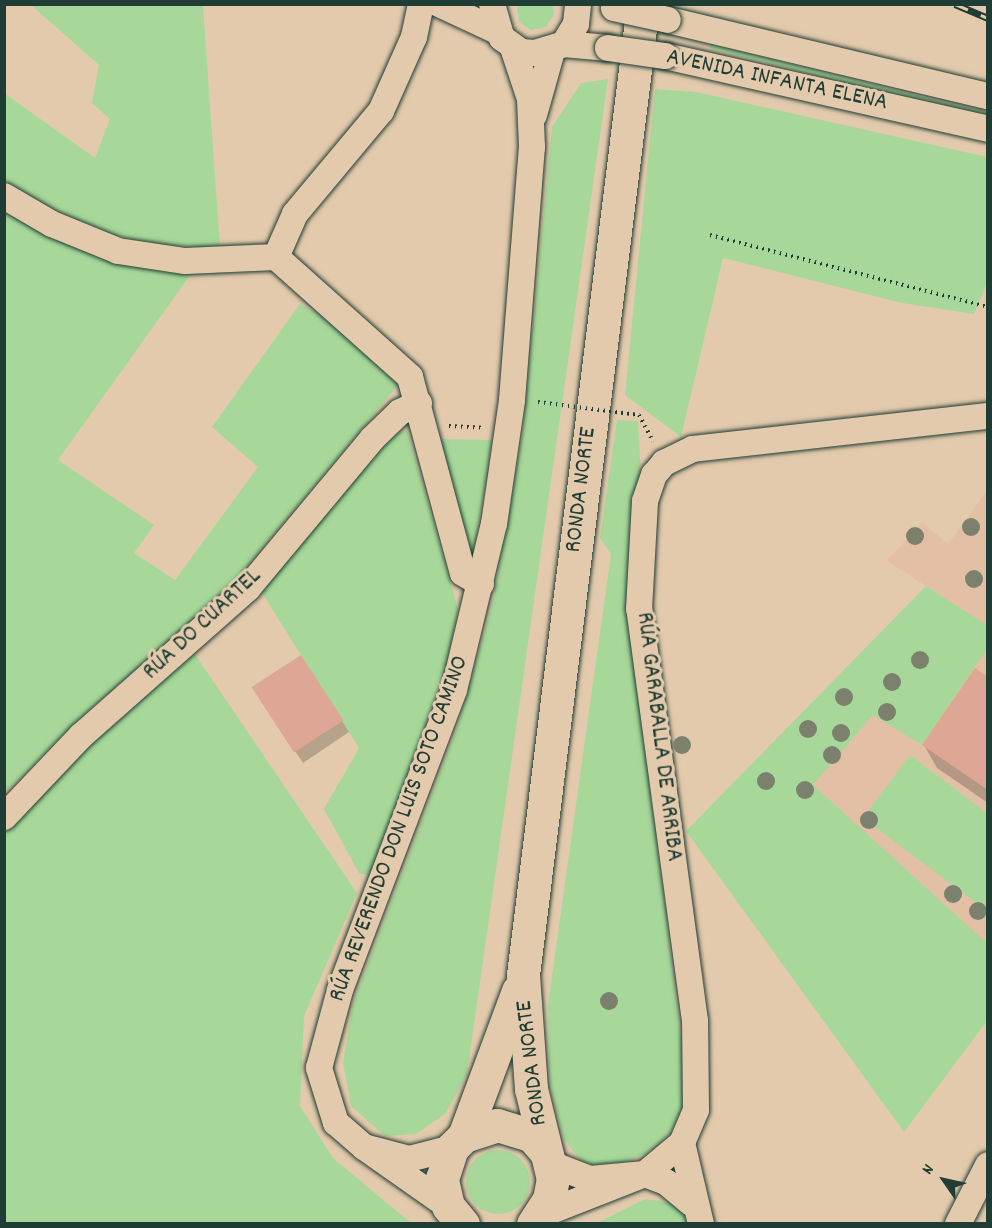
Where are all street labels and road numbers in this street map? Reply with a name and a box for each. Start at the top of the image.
street label: AVENIDA INFANTA ELENA [664,43,890,119]
street label: RONDA NORTE [560,426,604,554]
street label: RÚA DO CUARTEL [138,563,268,687]
street label: RÚA GARABALLA DE ARRIBA [628,611,688,863]
street label: RÚA REVERENDO DON LUIS SOTO CAMINO [324,652,476,1006]
street label: RONDA NORTE [511,999,555,1127]

